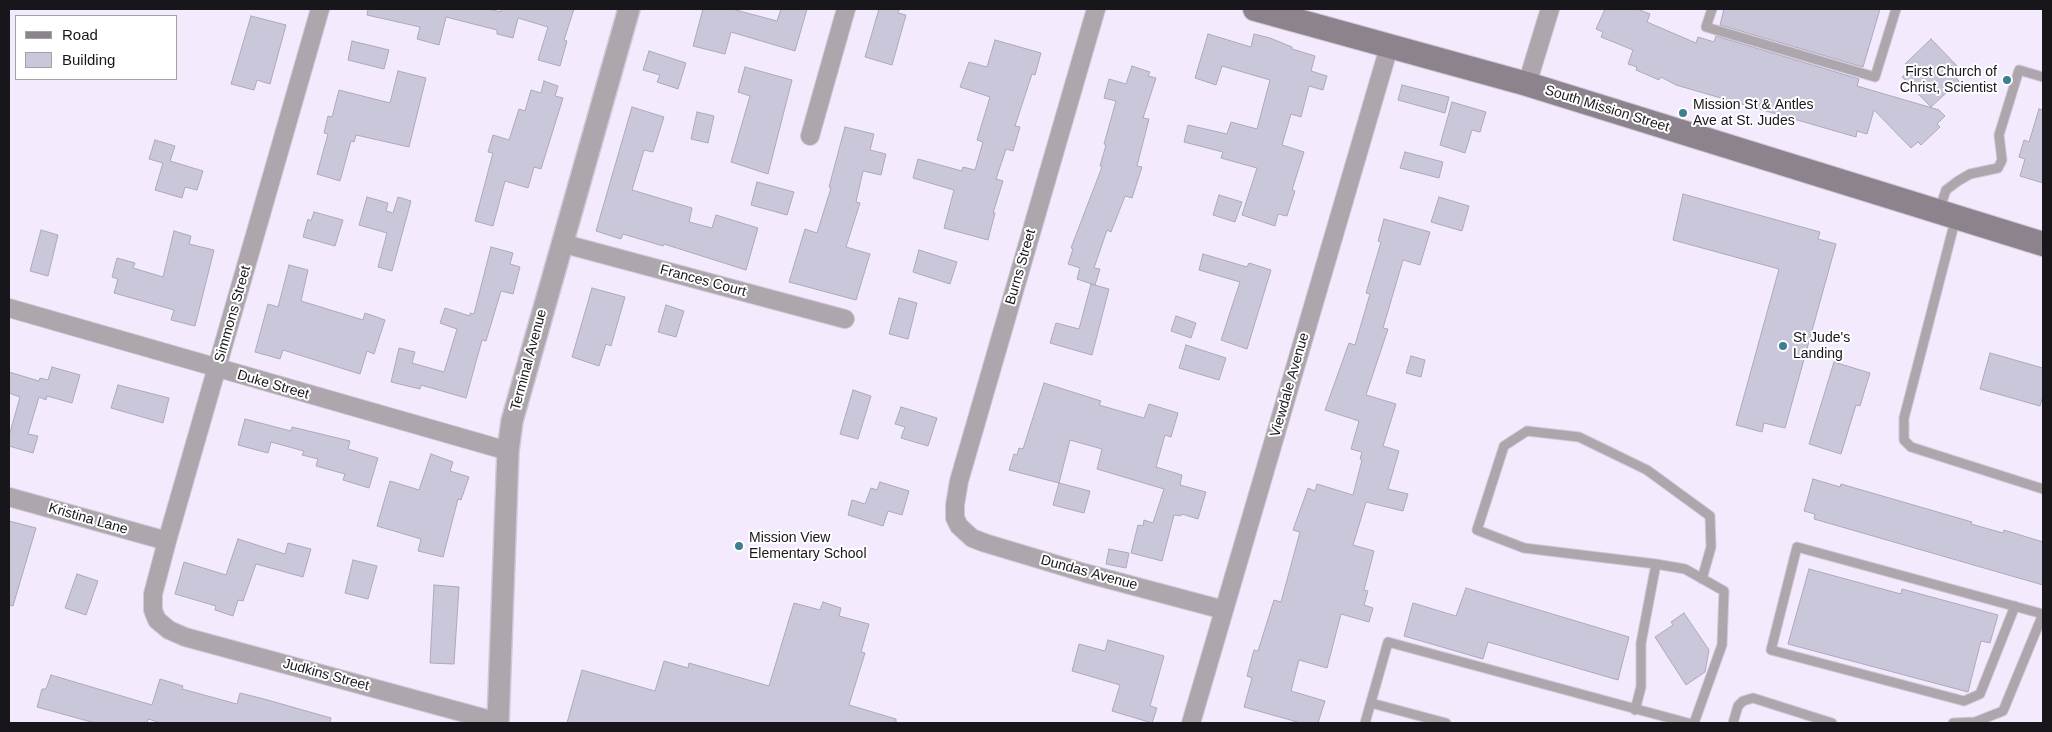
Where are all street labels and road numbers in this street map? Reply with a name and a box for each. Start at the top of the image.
street label: South Mission Street [1543,82,1671,136]
street label: Burns Street [1002,227,1040,307]
street label: Frances Court [658,261,748,301]
street label: Simmons Street [211,264,255,364]
street label: Terminal Avenue [507,308,551,412]
street label: Viewdale Avenue [1267,331,1313,439]
street label: Duke Street [235,367,311,403]
street label: Kristina Lane [46,500,130,538]
street label: Dundas Avenue [1039,552,1139,594]
street label: Judkins Street [281,655,371,695]

